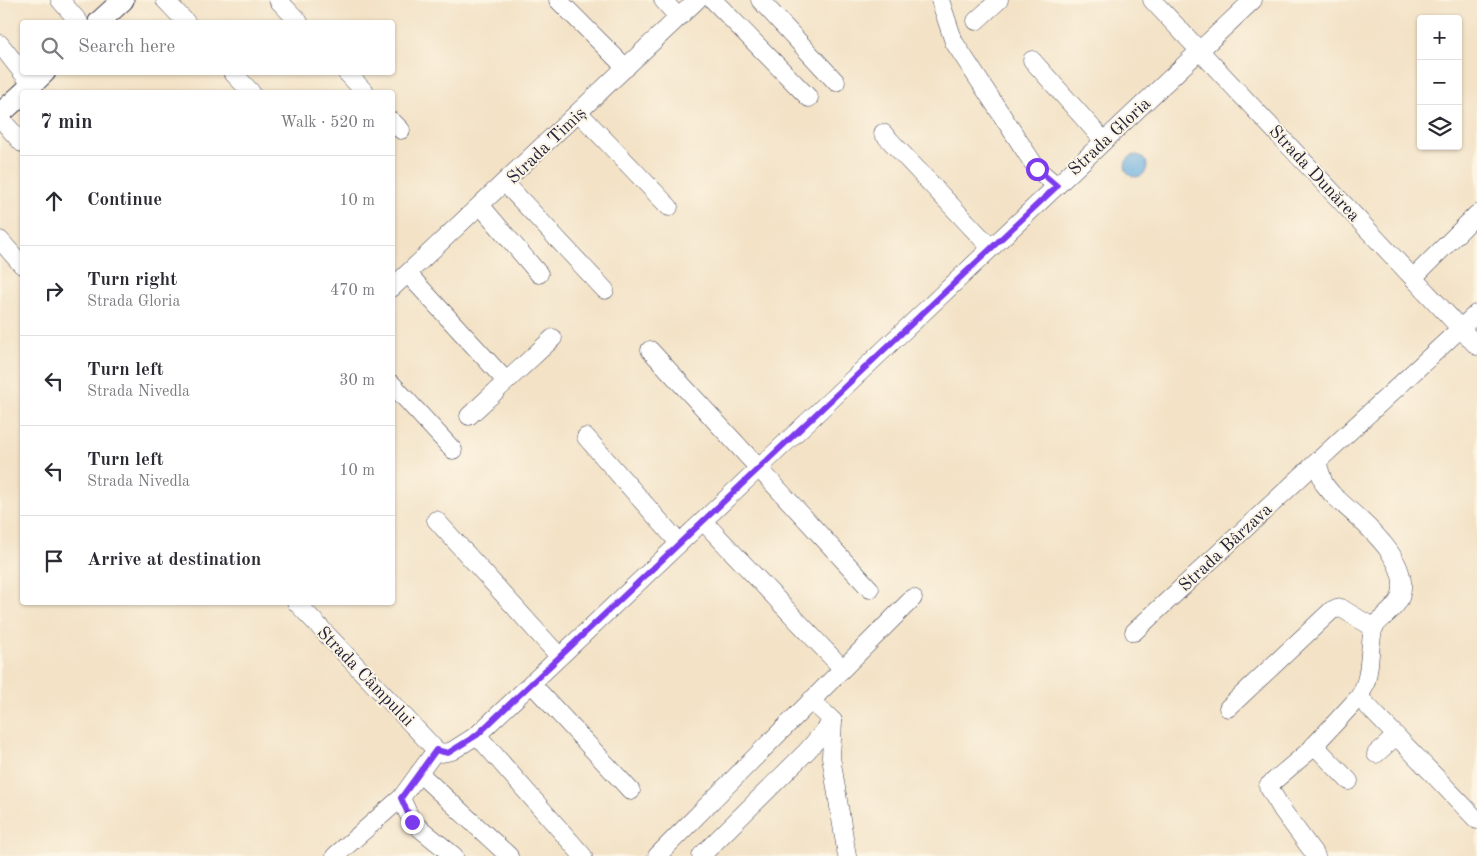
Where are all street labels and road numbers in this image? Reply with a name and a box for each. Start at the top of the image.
street label: Strada Gloria [1065,94,1154,179]
street label: Strada Timiș [504,104,590,188]
street label: Strada Dunărea [1265,122,1363,225]
street label: Strada Bârzava [1176,500,1276,595]
street label: Strada Câmpului [313,623,417,730]

